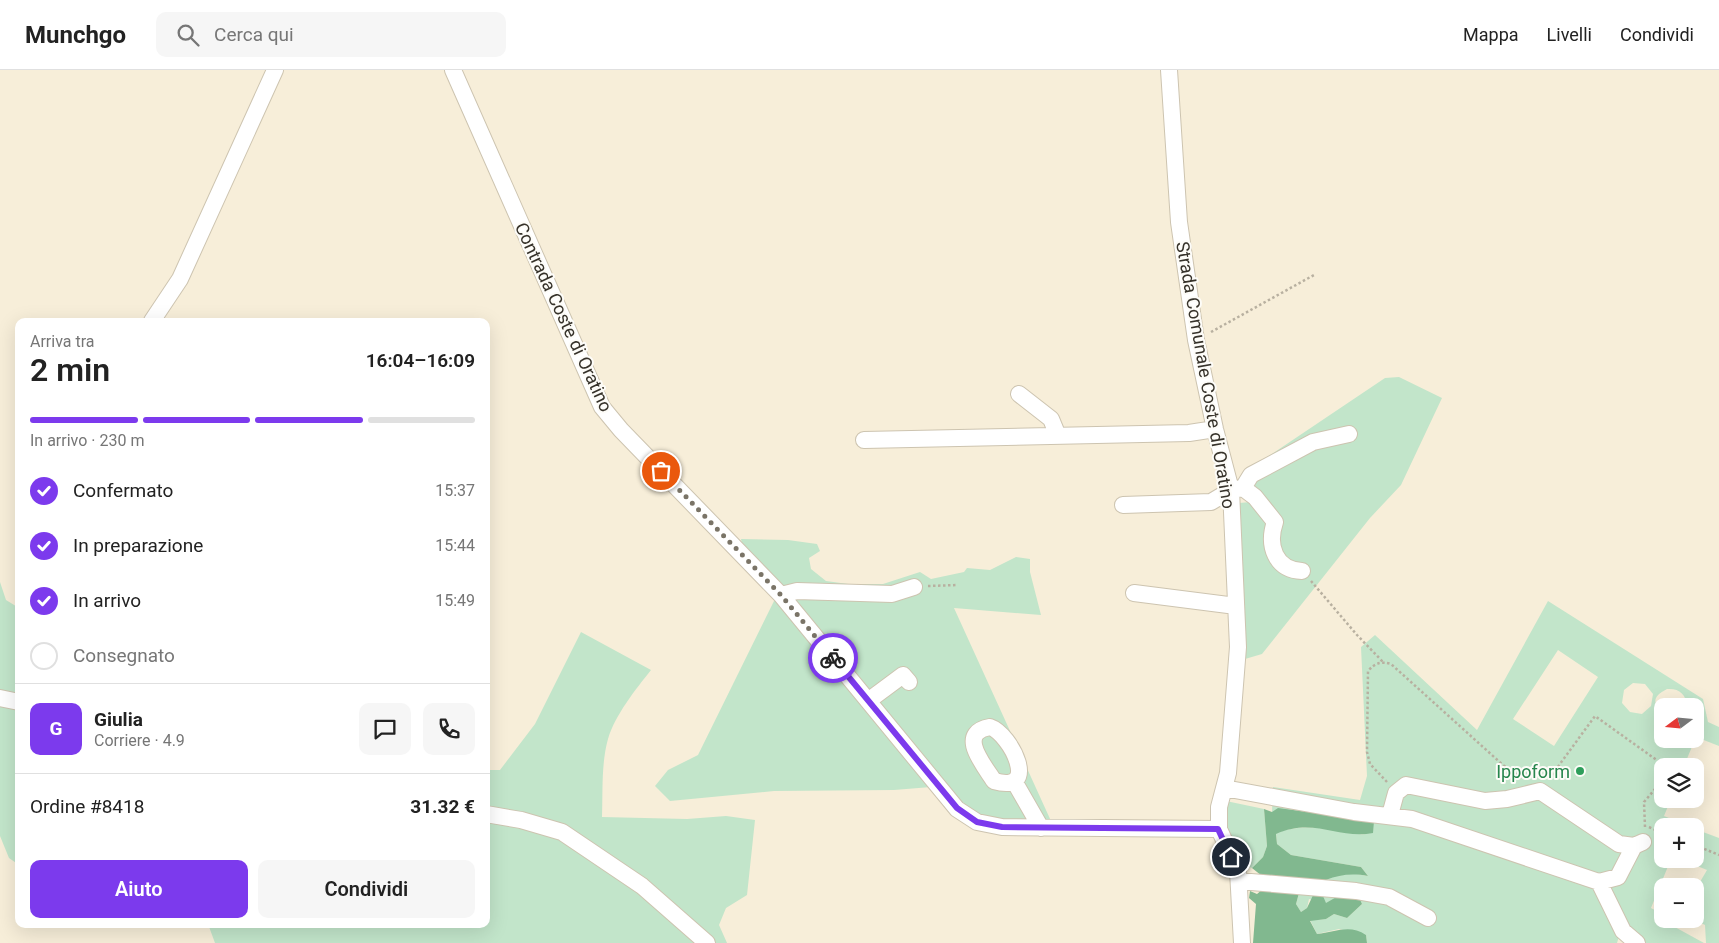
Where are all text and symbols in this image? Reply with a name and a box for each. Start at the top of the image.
search box [156,12,506,57]
text: Munchgo [25,21,126,49]
icon: search [174,21,202,49]
text: Cerca qui [214,23,294,46]
text: Mappa [1463,24,1519,45]
text: Livelli [1547,24,1592,45]
text: Condividi [1620,24,1694,45]
street label: Contrada Coste di Oratino [511,219,617,415]
street label: Strada Comunale Coste di Oratino [1172,240,1240,510]
text: Arriva tra [30,332,95,351]
text: 16:04–16:09 [366,349,475,372]
text: 2 min [30,351,110,389]
text: In arrivo · 230 m [30,431,144,450]
pin [640,450,682,492]
icon: bag [647,457,675,485]
icon: check [30,477,58,505]
text: Confermato [73,479,173,502]
text: 15:37 [435,481,475,500]
icon: check [30,532,58,560]
text: In preparazione [73,534,203,557]
text: 15:44 [435,536,475,555]
icon: check [30,587,58,615]
text: In arrivo [73,589,141,612]
text: 15:49 [435,591,475,610]
courier [808,633,858,683]
text: Consegnato [73,644,175,667]
icon: bike [819,644,847,672]
north arrow [1654,698,1704,748]
map controls [1654,698,1704,928]
button: chat [359,703,411,755]
button: phone [423,703,475,755]
text: Giulia [94,708,143,731]
text: G [50,717,62,740]
text: Corriere · 4.9 [94,731,185,750]
button: layers [1654,758,1704,808]
place label: Ippoform [1496,761,1570,782]
marker: Ippoform [1574,765,1586,777]
text: Ordine #8418 [30,795,144,818]
text: 31.32 € [410,795,475,818]
button: + [1654,818,1704,868]
pin [1210,836,1252,878]
icon: home [1217,843,1245,871]
button: Aiuto [30,860,248,918]
button: Condividi [258,860,475,918]
button: − [1654,878,1704,928]

